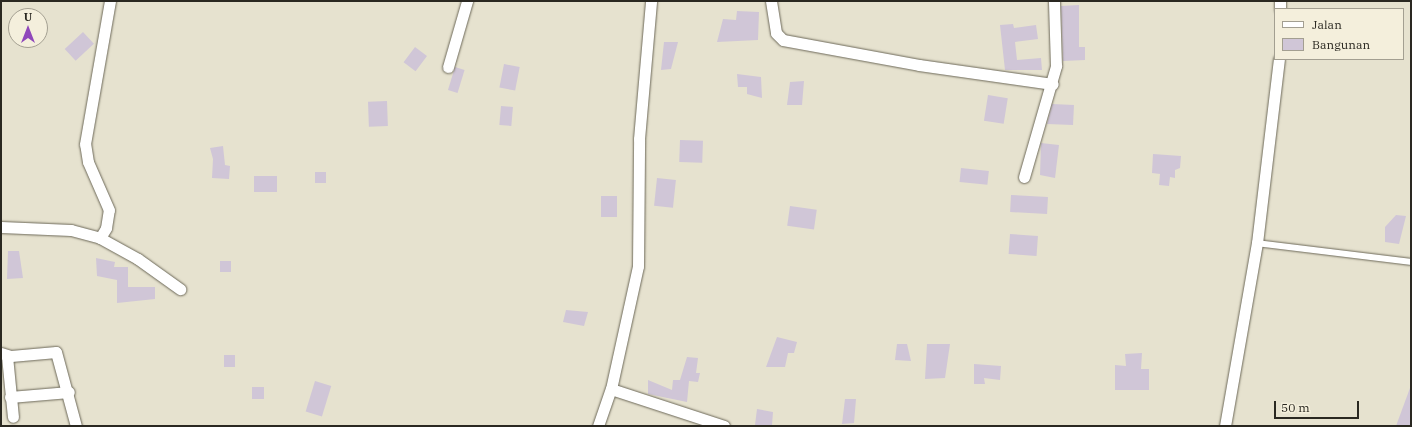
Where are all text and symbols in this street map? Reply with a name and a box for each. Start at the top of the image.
north arrow [8,8,48,48]
legend [1274,8,1404,60]
text: U [24,10,32,24]
text: Jalan [1312,17,1342,32]
text: Bangunan [1312,37,1370,52]
scale bar [1276,393,1361,419]
text: 50 m [1281,400,1310,415]

